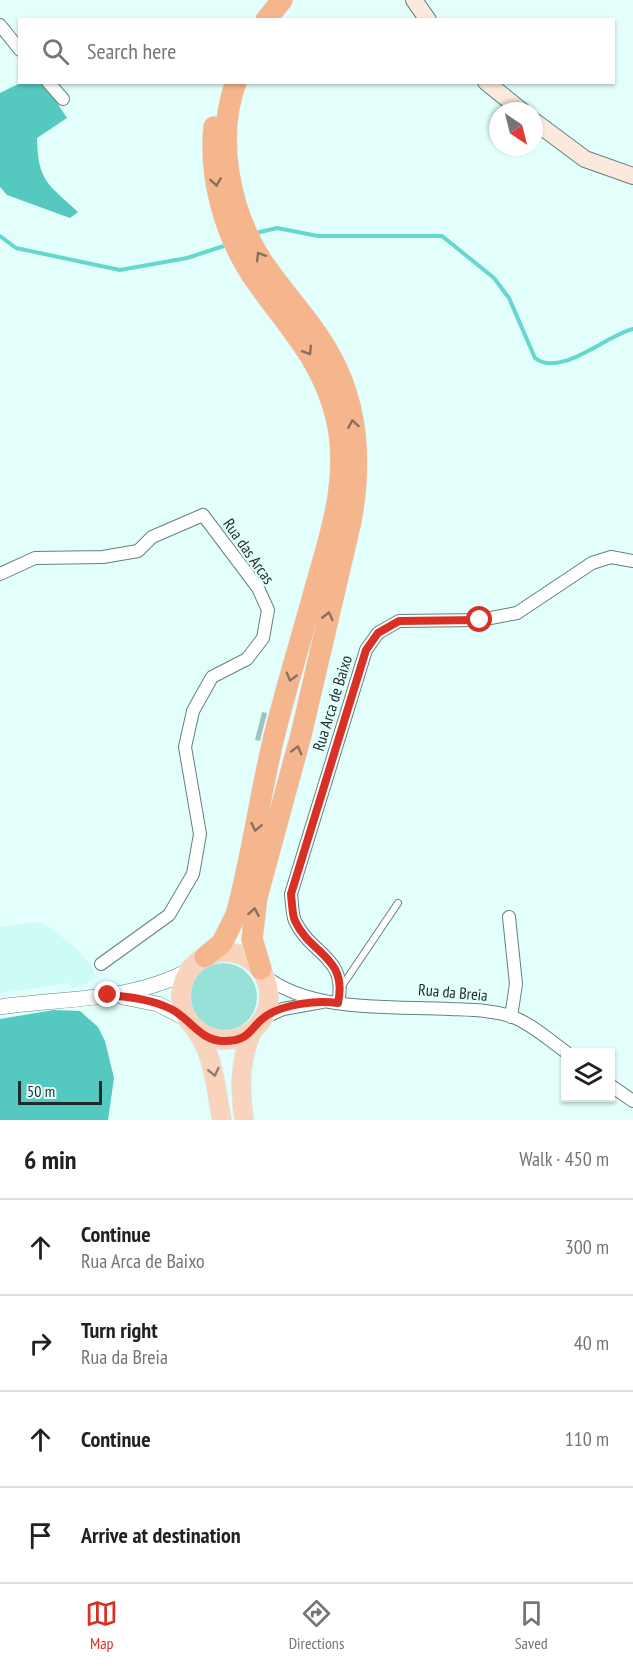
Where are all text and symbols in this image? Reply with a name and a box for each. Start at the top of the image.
search box [18,18,615,84]
icon: search [39,35,72,68]
text: Search here [87,37,176,65]
north arrow [489,102,543,156]
one-way arrow [210,177,222,186]
one-way arrow [255,252,267,262]
one-way arrow [301,345,313,355]
one-way arrow [348,420,360,429]
street label: Rua das Arcas [219,514,279,588]
route start [466,606,492,632]
one-way arrow [320,611,333,621]
street label: Rua Arca de Baixo [308,653,356,753]
one-way arrow [285,672,298,682]
one-way arrow [289,745,302,755]
one-way arrow [250,821,263,831]
one-way arrow [247,908,260,918]
street label: Rua da Breia [417,979,489,1005]
route end [94,981,120,1007]
map controls [561,1048,615,1102]
button: layers [561,1048,615,1102]
one-way arrow [206,1067,219,1077]
scale bar [18,1078,102,1106]
text: 50 m [27,1081,55,1101]
text: 6 min [24,1143,77,1176]
text: Walk · 450 m [519,1146,609,1172]
text: Continue [81,1220,151,1248]
icon: ahead [24,1231,57,1264]
text: 300 m [565,1234,609,1260]
text: Rua Arca de Baixo [81,1248,205,1274]
text: Turn right [81,1316,158,1344]
icon: right [24,1327,57,1360]
text: 40 m [574,1330,609,1356]
text: Rua da Breia [81,1344,168,1370]
icon: ahead [24,1423,57,1456]
text: Continue [81,1425,151,1453]
text: 110 m [565,1426,609,1452]
icon: arrive [24,1519,57,1552]
text: Arrive at destination [81,1521,241,1549]
tab: Map [85,1597,118,1653]
tab: Directions [289,1597,344,1653]
tab: Saved [515,1597,548,1653]

